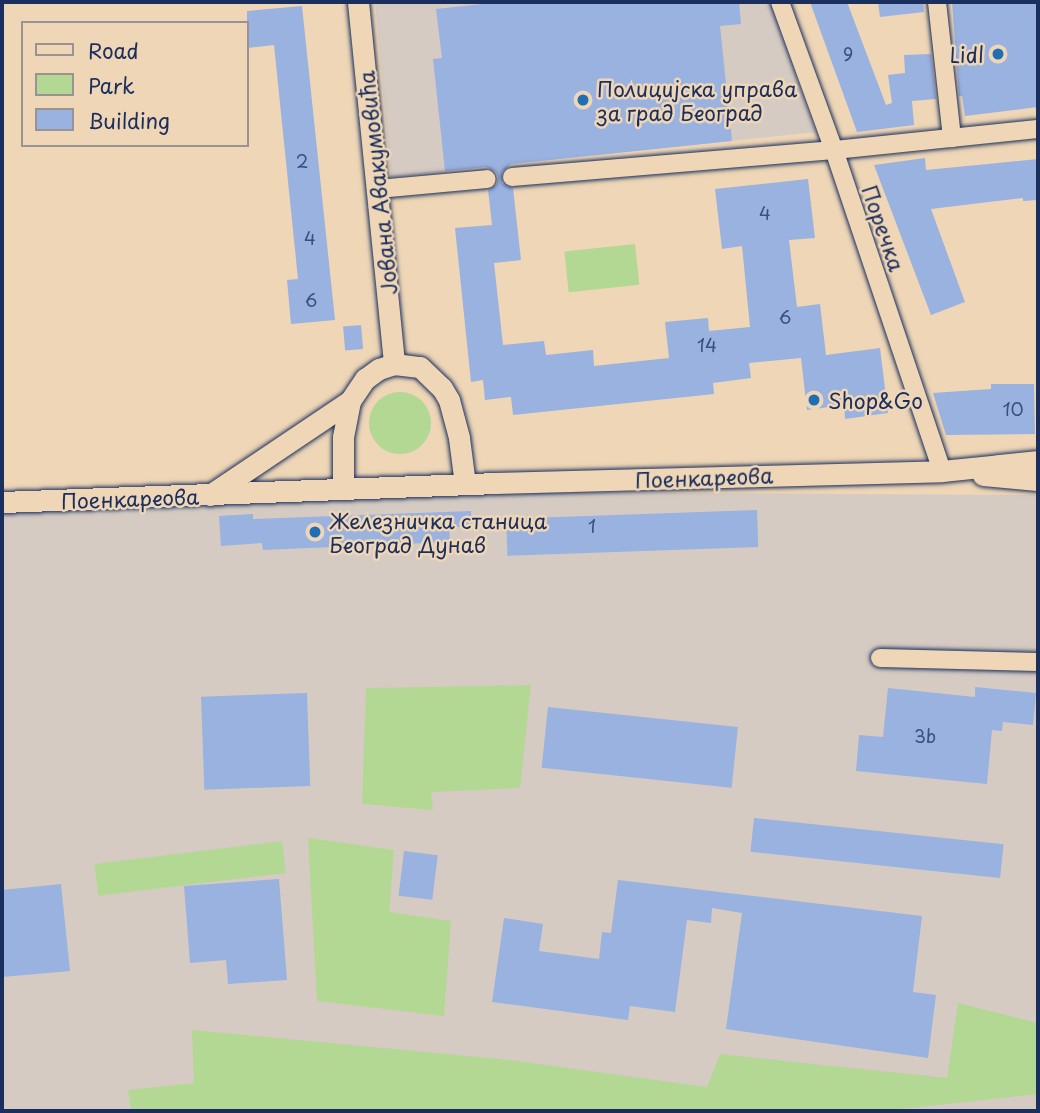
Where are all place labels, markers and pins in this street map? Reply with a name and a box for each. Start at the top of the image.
place label: Lidl [949,41,984,67]
marker: Lidl [990,46,1006,62]
place label: Полицијска управа за град Београд [597,75,799,125]
marker: Полицијска управа за град Београд [575,92,591,108]
place label: Shop&Go [828,387,923,413]
marker: Shop&Go [806,392,822,408]
place label: Железничка станица Београд Дунав [329,507,548,557]
marker: Железничка станица Београд Дунав [307,524,323,540]

